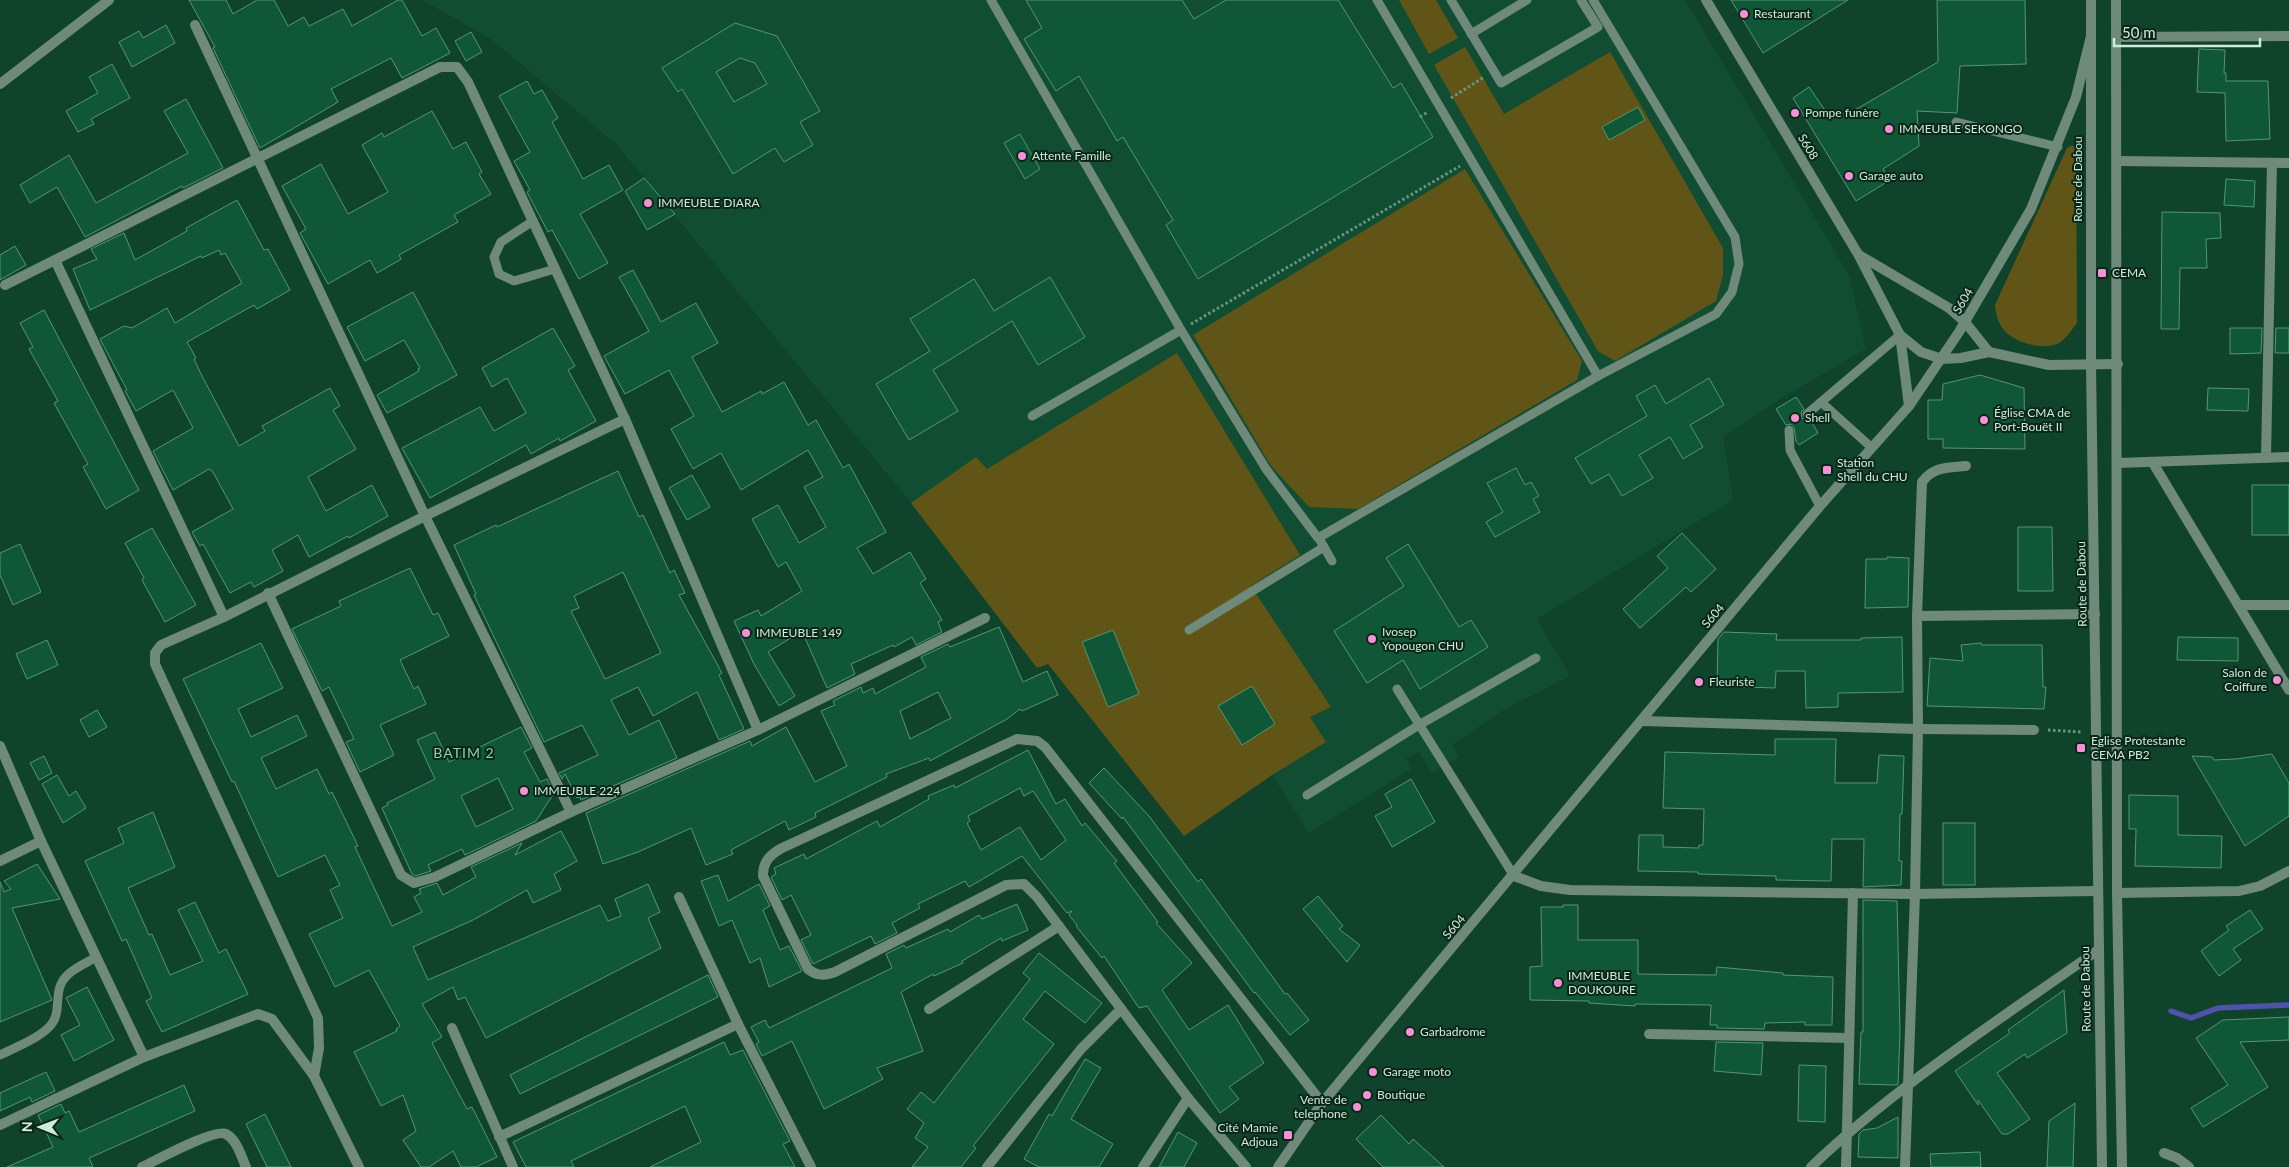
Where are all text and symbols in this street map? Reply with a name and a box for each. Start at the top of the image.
place label: Restaurant [1754,6,1811,21]
marker: Restaurant [1738,8,1750,20]
scale bar [2114,15,2260,47]
text: 50 m [2122,23,2156,41]
place label: Pompe funère [1805,105,1879,120]
marker: Pompe funère [1789,107,1801,119]
place label: IMMEUBLE SEKONGO [1899,121,2023,136]
marker: IMMEUBLE SEKONGO [1883,123,1895,135]
street label: S608 [1795,131,1822,162]
street label: Route de Dabou [2070,136,2085,222]
place label: Attente Famille [1032,148,1111,163]
marker: Attente Famille [1016,150,1028,162]
place label: Garage auto [1859,168,1923,183]
marker: Garage auto [1843,170,1855,182]
place label: IMMEUBLE DIARA [658,195,760,210]
marker: IMMEUBLE DIARA [642,197,654,209]
place label: CEMA [2112,265,2147,280]
marker: CEMA [2096,267,2108,279]
street label: S604 [1949,285,1976,316]
place label: Église CMA de Port-Bouët II [1994,405,2070,434]
place label: Shell [1805,410,1830,425]
marker: Shell [1789,412,1801,424]
marker: Église CMA de Port-Bouët II [1978,414,1990,426]
place label: Station Shell du CHU [1837,455,1908,484]
marker: Station Shell du CHU [1821,464,1833,476]
street label: Route de Dabou [2073,541,2090,627]
street label: S604 [1698,600,1727,631]
place label: Ivosep Yopougon CHU [1382,624,1464,653]
place label: IMMEUBLE 149 [756,625,842,640]
marker: IMMEUBLE 149 [740,627,752,639]
marker: Ivosep Yopougon CHU [1366,633,1378,645]
place label: Salon de Coiffure [2222,665,2267,694]
place label: Fleuriste [1709,674,1755,689]
marker: Salon de Coiffure [2271,674,2283,686]
marker: Fleuriste [1693,676,1705,688]
place label: Eglise Protestante CEMA PB2 [2091,733,2186,762]
marker: Eglise Protestante CEMA PB2 [2075,742,2087,754]
district label: BATIM 2 [433,744,495,761]
place label: IMMEUBLE 224 [534,783,620,798]
marker: IMMEUBLE 224 [518,785,530,797]
street label: S604 [1439,911,1468,942]
street label: Route de Dabou [2077,946,2094,1032]
place label: IMMEUBLE DOUKOURE [1568,968,1636,997]
marker: IMMEUBLE DOUKOURE [1552,977,1564,989]
place label: Garbadrome [1420,1024,1486,1039]
marker: Garbadrome [1404,1026,1416,1038]
place label: Garage moto [1383,1064,1451,1079]
marker: Garage moto [1367,1066,1379,1078]
place label: Boutique [1377,1087,1425,1102]
marker: Boutique [1361,1089,1373,1101]
place label: Vente de telephone [1294,1092,1347,1121]
marker: Vente de telephone [1351,1101,1363,1113]
north arrow [15,1102,65,1152]
place label: Cité Mamie Adjoua [1217,1120,1278,1149]
text: N [18,1121,35,1132]
marker: Cité Mamie Adjoua [1282,1129,1294,1141]

